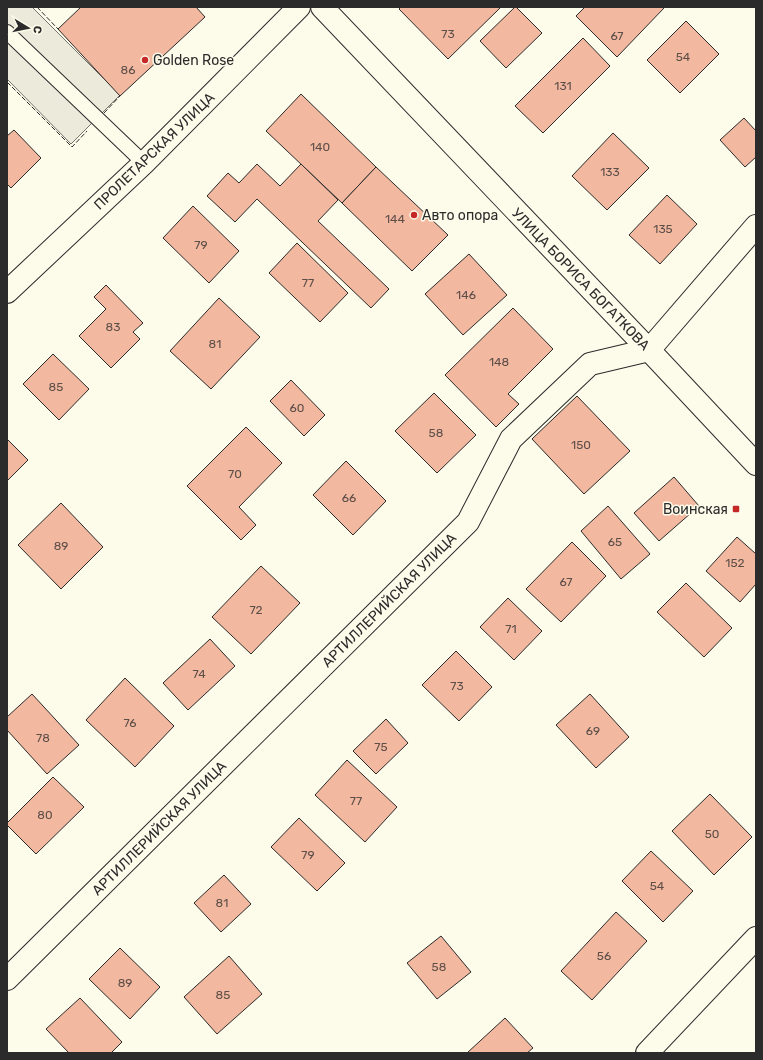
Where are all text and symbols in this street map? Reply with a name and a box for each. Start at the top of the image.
north arrow [8,8,48,48]
text: С [30,25,44,35]
house number: 73 [441,27,455,41]
house number: 67 [610,29,624,43]
house number: 54 [676,50,691,64]
place label: Golden Rose [153,52,234,69]
marker: Golden Rose [140,55,150,65]
house number: 86 [121,63,135,77]
house number: 131 [554,79,572,93]
street label: ПРОЛЕТАРСКАЯ УЛИЦА [90,89,219,213]
house number: 140 [310,140,330,154]
house number: 133 [600,165,620,179]
street label: УЛИЦА БОРИСА БОГАТКОВА [508,205,654,354]
place label: Авто опора [422,207,498,224]
marker: Авто опора [409,210,419,220]
house number: 144 [385,212,406,226]
house number: 135 [653,222,673,236]
house number: 79 [194,238,208,252]
house number: 77 [302,276,314,290]
house number: 146 [456,288,476,302]
house number: 83 [106,320,120,334]
house number: 81 [209,337,221,351]
house number: 148 [489,355,509,369]
house number: 85 [49,380,63,394]
house number: 60 [290,401,304,415]
house number: 58 [429,426,443,440]
house number: 150 [571,438,591,452]
house number: 70 [228,467,242,481]
house number: 66 [342,491,356,505]
place label: Воинская [663,501,728,518]
marker: Воинская [731,504,741,514]
street label: АРТИЛЛЕРИЙСКАЯ УЛИЦА [318,529,460,671]
house number: 65 [608,535,622,549]
house number: 89 [54,539,68,553]
house number: 152 [725,556,745,570]
house number: 67 [559,575,573,589]
house number: 72 [249,603,263,617]
house number: 71 [505,622,517,636]
house number: 74 [192,667,206,681]
house number: 73 [450,679,464,693]
house number: 76 [123,716,137,730]
house number: 69 [586,724,600,738]
house number: 78 [36,731,50,745]
house number: 75 [374,740,388,754]
street label: АРТИЛЛЕРИЙСКАЯ УЛИЦА [88,757,230,899]
house number: 77 [350,794,362,808]
house number: 80 [37,808,53,822]
house number: 50 [705,827,719,841]
house number: 79 [301,848,315,862]
house number: 54 [650,879,665,893]
house number: 81 [216,896,228,910]
house number: 56 [597,949,611,963]
house number: 58 [432,960,446,974]
house number: 89 [118,976,132,990]
house number: 85 [216,988,230,1002]

